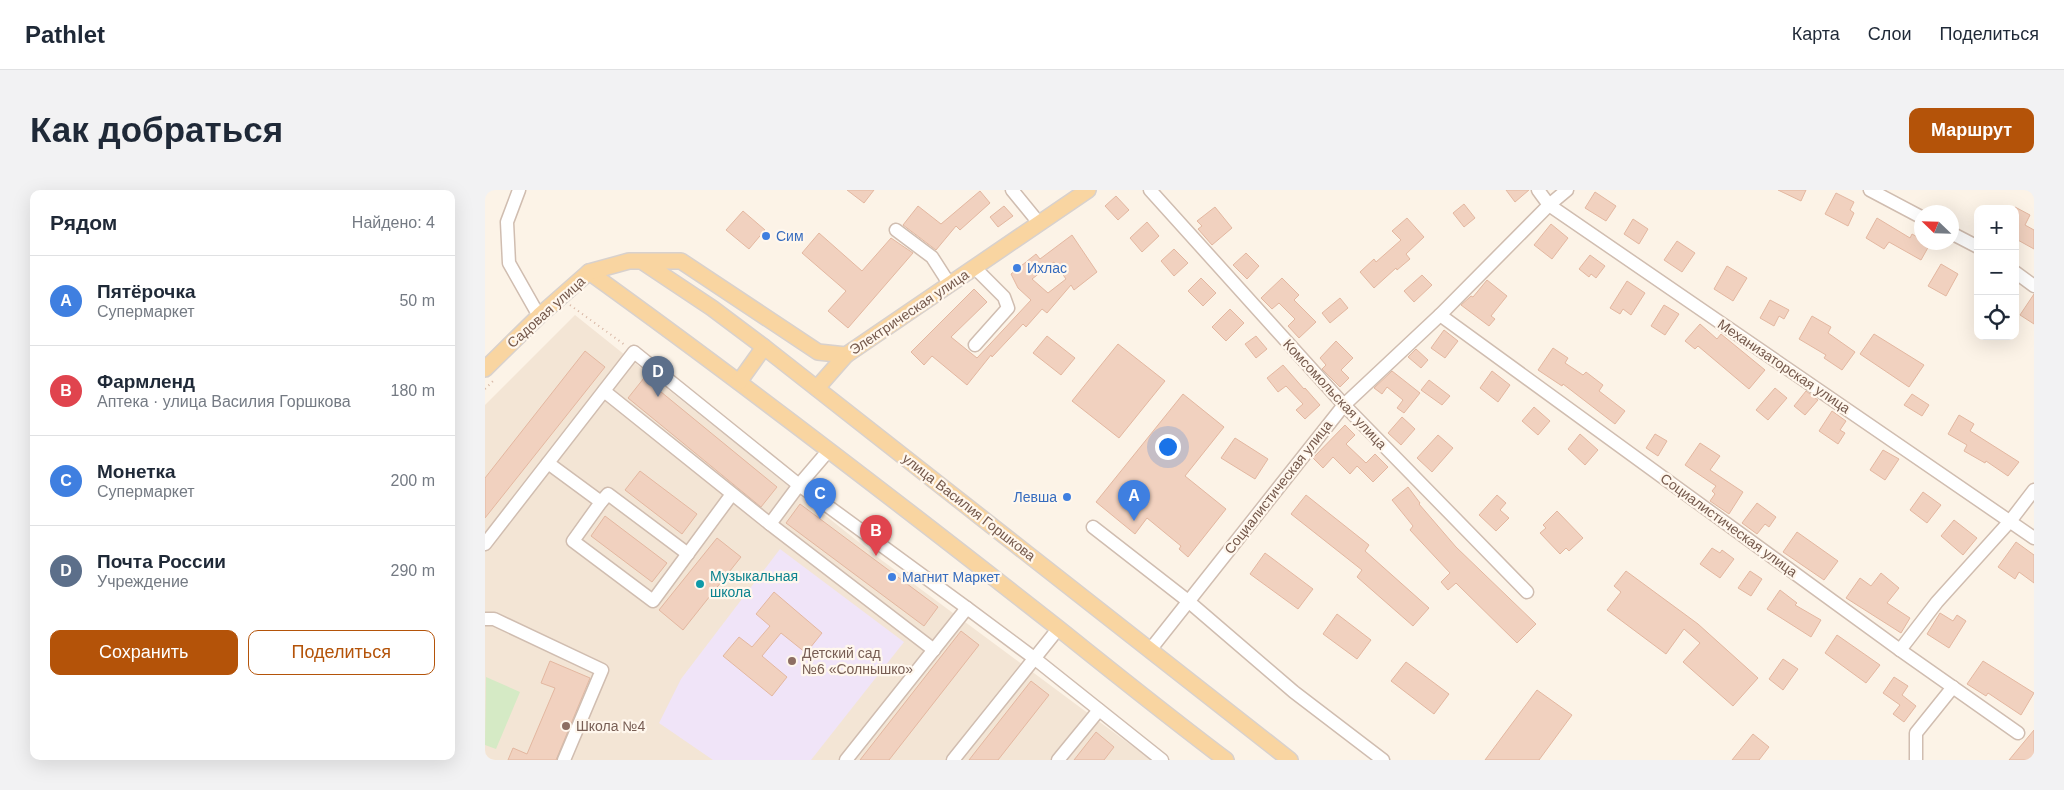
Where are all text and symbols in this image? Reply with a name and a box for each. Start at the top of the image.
text: Pathlet [25,21,105,48]
text: Карта [1792,24,1840,44]
text: Слои [1868,24,1912,44]
text: Поделиться [1940,24,2039,44]
button: Маршрут [1909,108,2034,153]
text: Как добраться [30,110,283,149]
north arrow [1914,205,1959,250]
map controls [1974,205,2019,340]
button: + [1974,205,2019,250]
text: Рядом [50,211,117,234]
text: Найдено: 4 [352,214,435,231]
place label: Сим [776,228,804,244]
marker: Сим [760,230,772,242]
button: − [1974,250,2019,295]
place label: Ихлас [1027,260,1067,276]
marker: Ихлас [1011,262,1023,274]
street label: Электрическая улица [846,266,972,358]
street label: Садовая улица [504,273,588,351]
text: Пятёрочка [97,281,195,302]
text: A [60,292,72,309]
text: 50 m [399,292,435,309]
button: locate [1974,295,2019,340]
text: Супермаркет [97,303,195,320]
street label: Механизаторская улица [1715,316,1853,416]
street label: Комсомольская улица [1280,336,1390,452]
pin: D [642,356,674,397]
text: Фармленд [97,371,195,392]
text: B [60,382,72,399]
text: 180 m [391,382,435,399]
text: Аптека · улица Василия Горшкова [97,393,351,410]
street label: Социалистическая улица [1221,417,1335,557]
your location [1155,434,1181,460]
street label: улица Василия Горшкова [899,450,1039,564]
text: Монетка [97,461,176,482]
street label: Социалистическая улица [1658,470,1801,580]
text: C [60,472,72,489]
text: 200 m [391,472,435,489]
pin: C [804,478,836,519]
pin: A [1118,480,1150,521]
text: Супермаркет [97,483,195,500]
place label: Левша [1014,489,1057,505]
marker: Левша [1061,491,1073,503]
pin: B [860,515,892,556]
text: Почта России [97,551,226,572]
text: D [60,562,72,579]
text: 290 m [391,562,435,579]
place label: Музыкальная школа [710,568,798,600]
place label: Магнит Маркет [902,569,1001,585]
marker: Магнит Маркет [886,571,898,583]
text: Учреждение [97,573,189,590]
marker: Музыкальная школа [694,578,706,590]
button: Сохранить [50,630,238,675]
button: Поделиться [248,630,435,675]
place label: Детский сад №6 «Солнышко» [802,645,913,677]
marker: Детский сад №6 «Солнышко» [786,655,798,667]
place label: Школа №4 [576,718,645,734]
marker: Школа №4 [560,720,572,732]

